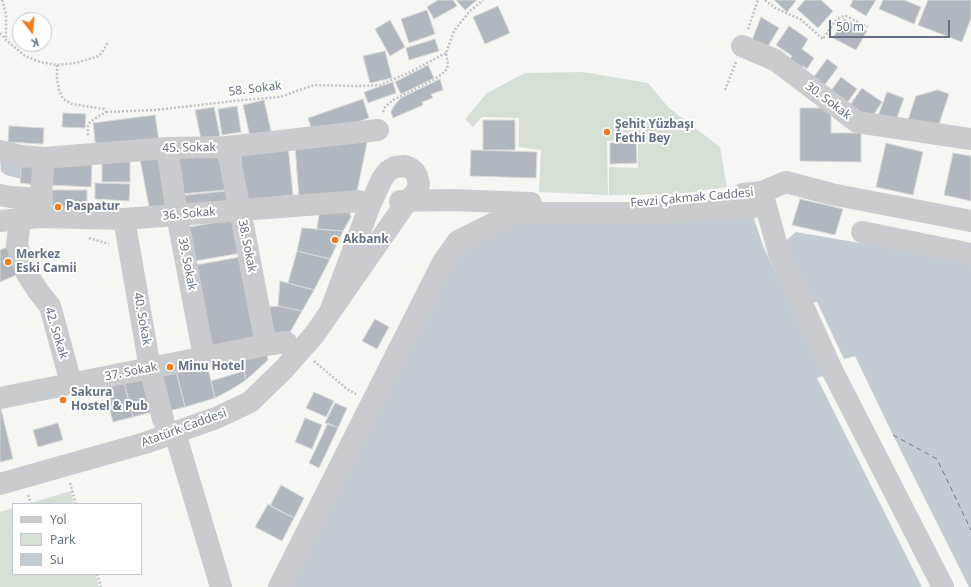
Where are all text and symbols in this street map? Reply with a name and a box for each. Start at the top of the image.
north arrow [12,12,52,52]
scale bar [831,12,952,38]
text: 50 m [836,18,864,35]
text: K [30,35,41,51]
street label: 58. Sokak [228,79,282,99]
street label: 30. Sokak [802,79,854,123]
place label: Şehit Yüzbaşı Fethi Bey [615,118,694,146]
marker: Şehit Yüzbaşı Fethi Bey [602,127,612,137]
street label: 45. Sokak [162,140,216,156]
street label: Fevzi Çakmak Caddesi [630,185,754,211]
place label: Paspatur [66,200,120,214]
marker: Paspatur [53,202,63,212]
street label: 36. Sokak [162,204,216,224]
street label: 38. Sokak [235,218,259,274]
place label: Akbank [343,233,389,247]
marker: Akbank [330,235,340,245]
street label: 39. Sokak [175,236,199,292]
place label: Merkez Eski Camii [16,248,77,276]
marker: Merkez Eski Camii [3,257,13,267]
street label: 40. Sokak [130,291,154,347]
street label: 42. Sokak [41,305,71,361]
street label: 37. Sokak [103,360,159,384]
place label: Minu Hotel [178,360,244,374]
marker: Minu Hotel [165,362,175,372]
place label: Sakura Hostel & Pub [71,386,148,414]
marker: Sakura Hostel & Pub [58,395,68,405]
street label: Atatürk Caddesi [139,406,229,450]
legend [12,503,142,575]
text: Yol [50,511,67,528]
text: Park [50,531,75,548]
text: Su [50,551,64,568]

